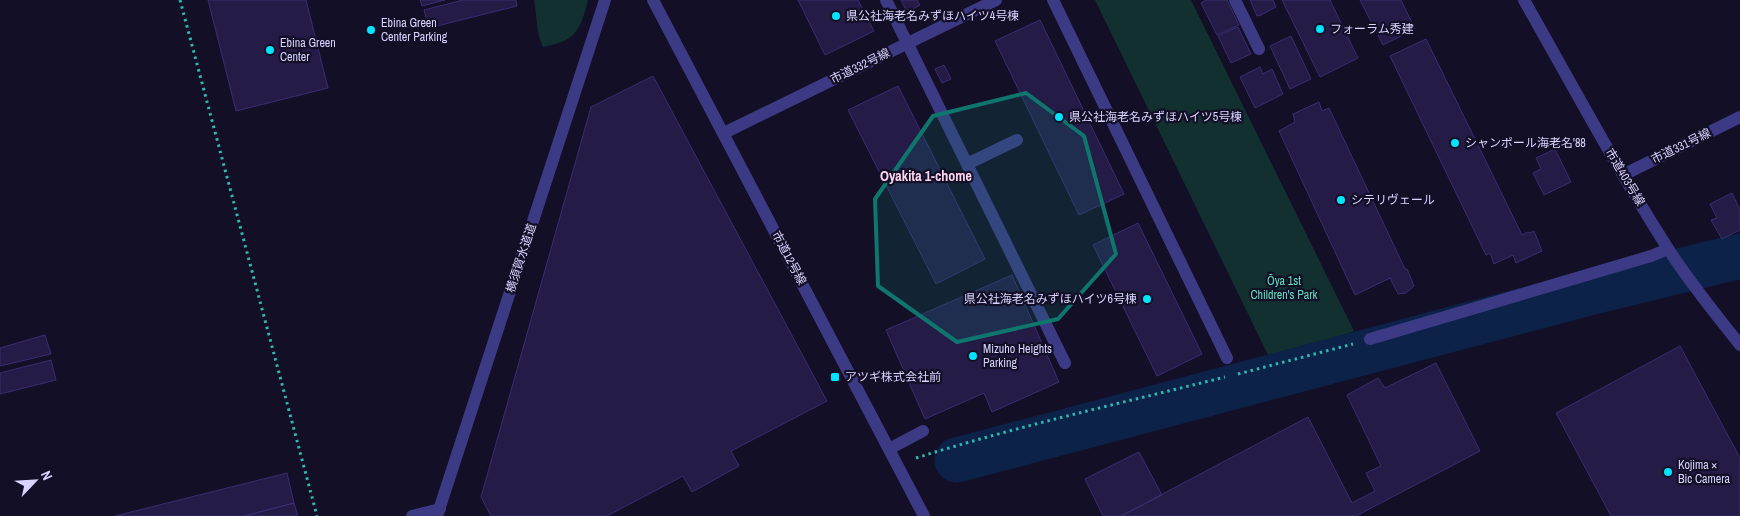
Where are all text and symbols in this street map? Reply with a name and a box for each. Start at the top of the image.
place label: 県公社海老名みずほハイツ4号棟 [846,8,1019,24]
marker: 県公社海老名みずほハイツ4号棟 [830,10,842,22]
place label: Ebina Green Center Parking [381,15,448,45]
place label: フォーラム秀建 [1330,21,1414,37]
marker: フォーラム秀建 [1314,23,1326,35]
marker: Ebina Green Center Parking [365,24,377,36]
place label: Ebina Green Center [280,35,336,65]
marker: Ebina Green Center [264,44,276,56]
street label: 市道332号線 [828,45,892,87]
place label: 県公社海老名みずほハイツ5号棟 [1069,109,1242,125]
marker: 県公社海老名みずほハイツ5号棟 [1053,111,1065,123]
street label: 市道331号線 [1649,125,1713,167]
place label: シャンポール海老名'88 [1465,135,1586,151]
marker: シャンポール海老名'88 [1449,137,1461,149]
street label: 市道403号線 [1602,145,1648,209]
district label: Oyakita 1-chome [880,167,972,185]
place label: シテリヴェール [1351,192,1435,208]
marker: シテリヴェール [1335,194,1347,206]
street label: 横須賀水道道 [502,221,540,295]
street label: 市道12号線 [768,228,810,288]
park label: Ōya 1st Children's Park [1251,273,1318,303]
place label: 県公社海老名みずほハイツ6号棟 [964,291,1137,307]
marker: 県公社海老名みずほハイツ6号棟 [1141,293,1153,305]
place label: Mizuho Heights Parking [983,341,1052,371]
marker: Mizuho Heights Parking [967,350,979,362]
place label: アツギ株式会社前 [845,369,941,385]
marker: アツギ株式会社前 [829,371,841,383]
north arrow [10,456,60,506]
place label: Kojima × Bic Camera [1678,457,1730,487]
marker: Kojima × Bic Camera [1662,466,1674,478]
text: N [37,468,57,483]

